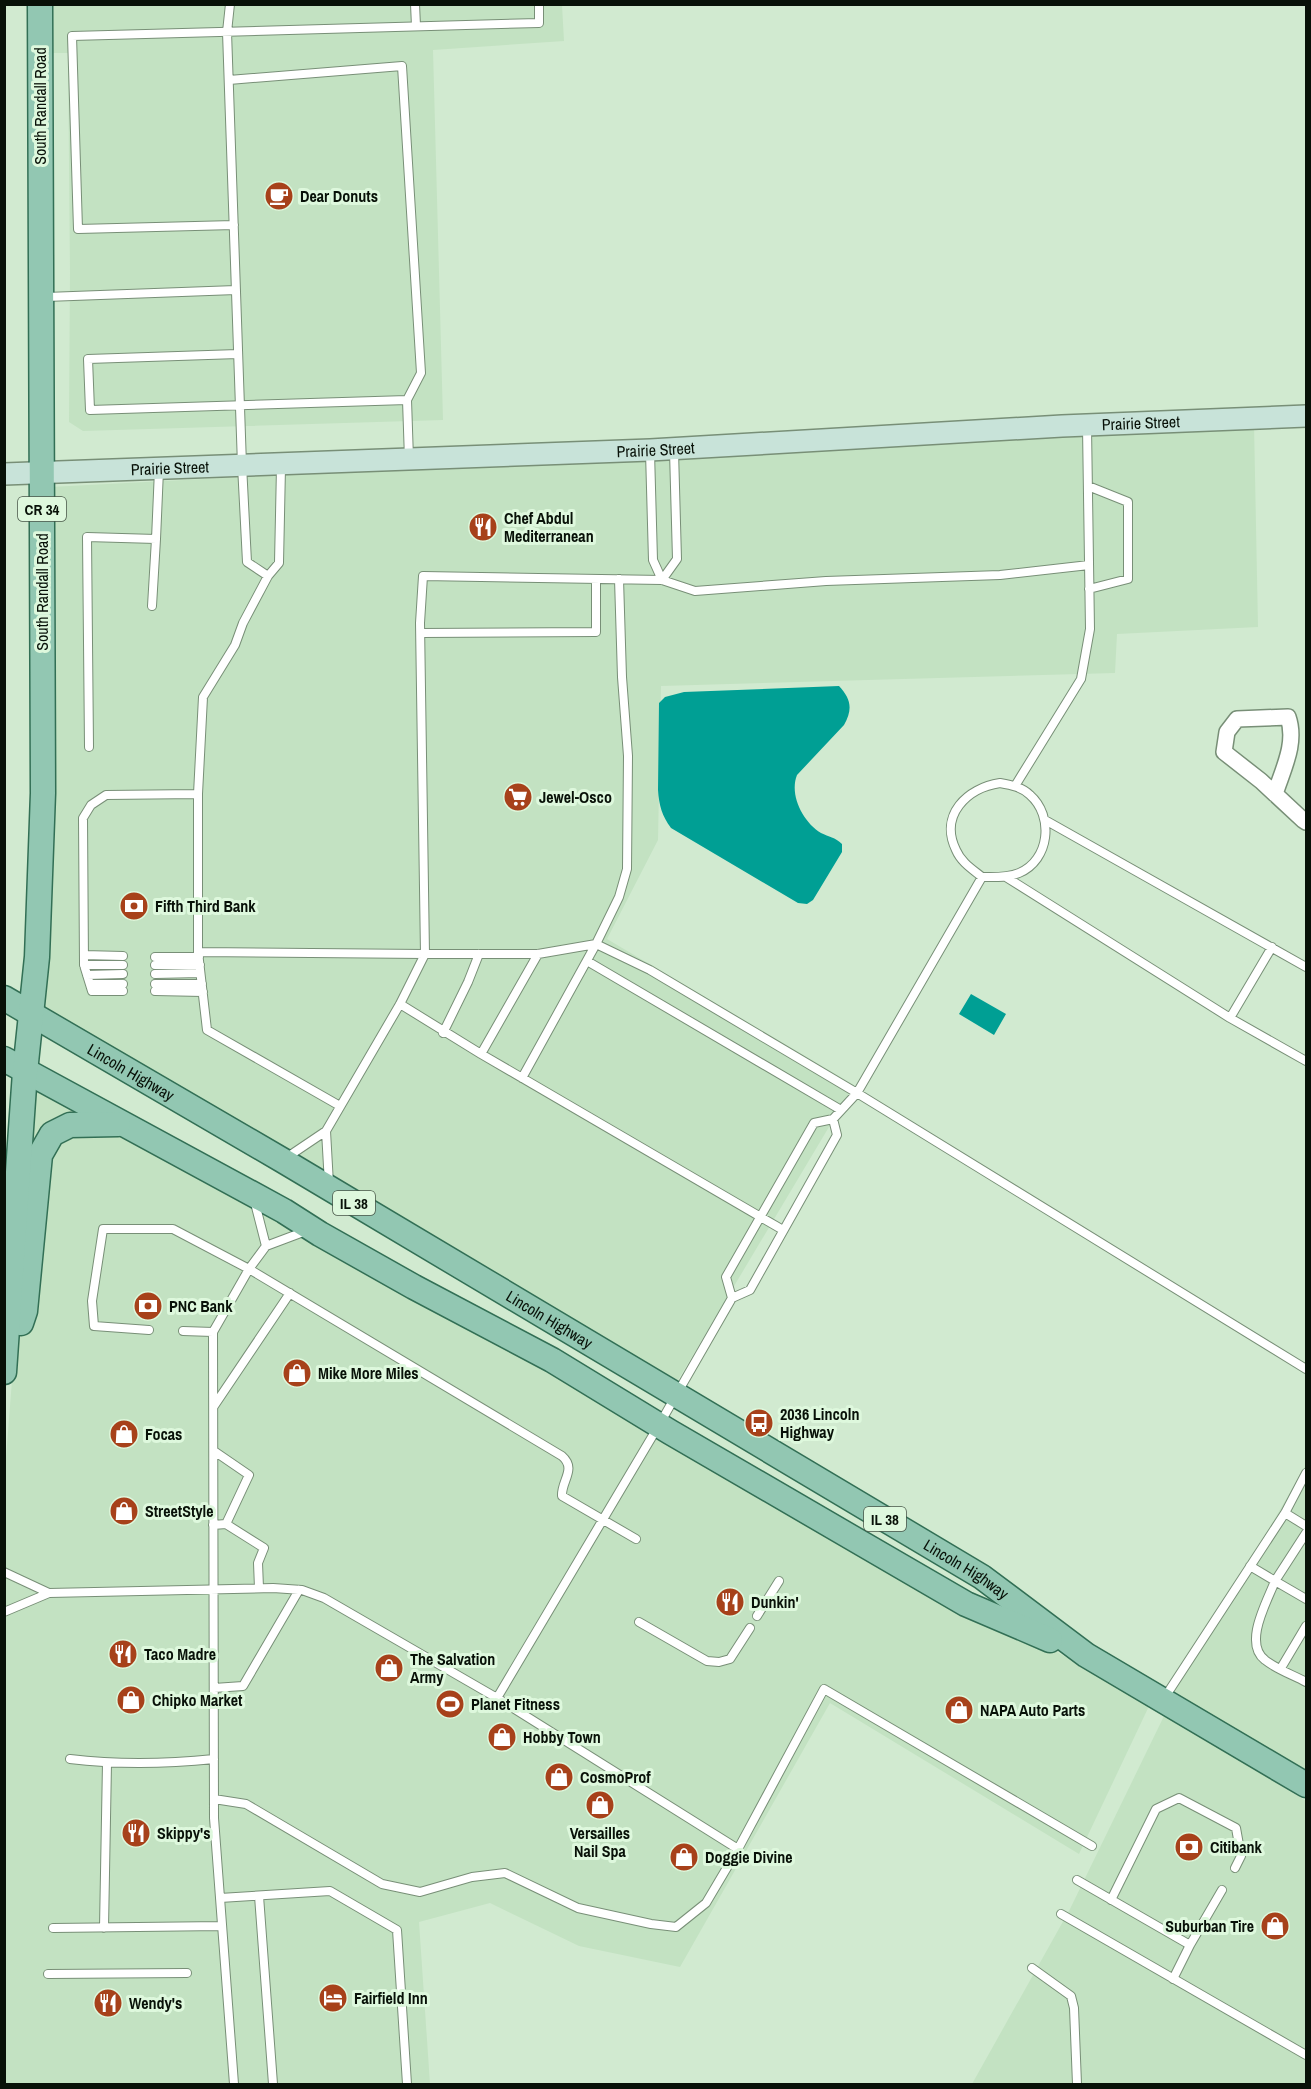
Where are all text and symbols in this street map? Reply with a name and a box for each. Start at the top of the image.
street label: South Randall Road [29,47,51,165]
cafe icon: Dear Donuts [263,180,295,212]
place label: Dear Donuts [300,185,378,207]
street label: Prairie Street [1101,410,1181,435]
street label: Prairie Street [616,436,696,462]
street label: Prairie Street [130,455,210,480]
road number: CR 34 [18,497,66,521]
place label: Chef Abdul Mediterranean [504,507,594,547]
restaurant icon: Chef Abdul Mediterranean [467,511,499,543]
street label: South Randall Road [31,533,53,651]
supermarket icon: Jewel-Osco [502,781,534,813]
place label: Jewel-Osco [539,786,612,808]
bank icon: Fifth Third Bank [118,890,150,922]
place label: Fifth Third Bank [155,895,256,917]
street label: Lincoln Highway [84,1038,179,1106]
road number: IL 38 [333,1191,375,1215]
street label: Lincoln Highway [502,1285,597,1354]
bank icon: PNC Bank [132,1290,164,1322]
place label: PNC Bank [169,1295,233,1317]
shop icon: Mike More Miles [281,1357,313,1389]
place label: Mike More Miles [318,1362,419,1384]
place label: 2036 Lincoln Highway [780,1403,860,1443]
bus stop icon: 2036 Lincoln Highway [743,1407,775,1439]
shop icon: Focas [108,1418,140,1450]
place label: Focas [145,1423,182,1445]
shop icon: StreetStyle [108,1495,140,1527]
place label: StreetStyle [145,1500,214,1522]
road number: IL 38 [864,1507,906,1531]
street label: Lincoln Highway [920,1534,1014,1605]
restaurant icon: Dunkin' [714,1586,746,1618]
place label: Dunkin' [751,1591,799,1613]
restaurant icon: Taco Madre [107,1638,139,1670]
place label: Taco Madre [144,1643,216,1665]
place label: The Salvation Army [410,1648,495,1688]
shop icon: The Salvation Army [373,1652,405,1684]
shop icon: Chipko Market [115,1684,147,1716]
sports icon: Planet Fitness [434,1688,466,1720]
place label: Chipko Market [152,1689,243,1711]
place label: Planet Fitness [471,1693,560,1715]
shop icon: NAPA Auto Parts [943,1694,975,1726]
place label: NAPA Auto Parts [980,1699,1085,1721]
shop icon: Hobby Town [486,1721,518,1753]
place label: Hobby Town [523,1726,601,1748]
shop icon: CosmoProf [543,1761,575,1793]
place label: CosmoProf [580,1766,651,1788]
shop icon: Versailles Nail Spa [584,1789,616,1821]
restaurant icon: Skippy's [120,1817,152,1849]
place label: Skippy's [157,1822,210,1844]
place label: Versailles Nail Spa [570,1822,630,1862]
bank icon: Citibank [1173,1831,1205,1863]
place label: Citibank [1210,1836,1262,1858]
shop icon: Doggie Divine [668,1841,700,1873]
place label: Doggie Divine [705,1846,793,1868]
shop icon: Suburban Tire [1259,1910,1291,1942]
place label: Suburban Tire [1165,1915,1254,1937]
hotel icon: Fairfield Inn [317,1982,349,2014]
restaurant icon: Wendy's [92,1987,124,2019]
place label: Fairfield Inn [354,1987,428,2009]
place label: Wendy's [129,1992,182,2014]

